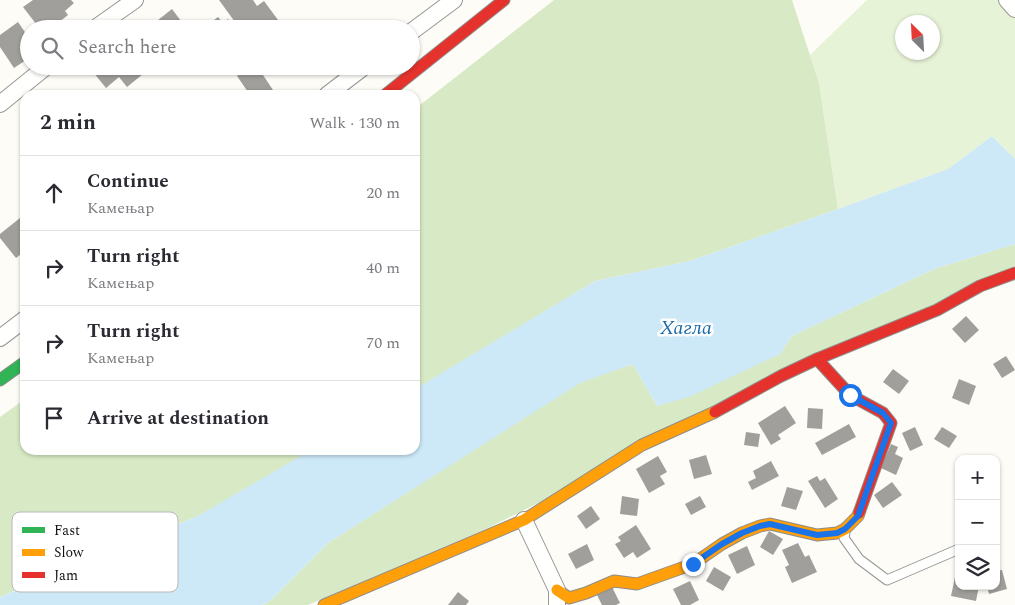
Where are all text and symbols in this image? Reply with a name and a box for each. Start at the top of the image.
north arrow [895,15,940,60]
search box [20,20,420,75]
text: Search here [78,33,177,62]
icon: search [38,34,66,62]
text: 2 min [40,107,96,139]
text: Walk · 130 m [309,111,400,135]
text: Continue [87,167,169,196]
icon: ahead [40,179,68,207]
text: 20 m [366,181,400,205]
text: Камењар [87,196,154,220]
text: Turn right [87,242,180,271]
icon: right [40,254,68,282]
text: 40 m [366,256,400,280]
text: Камењар [87,271,154,295]
water label: Хагла [659,313,712,343]
text: Turn right [87,317,180,346]
icon: right [40,329,68,357]
text: 70 m [366,331,400,355]
text: Камењар [87,346,154,370]
route start [839,384,862,407]
icon: arrive [40,404,68,432]
text: Arrive at destination [87,404,269,433]
map controls [955,455,1000,590]
button: + [955,455,1000,500]
button: − [955,500,1000,545]
legend [12,512,178,592]
text: Fast [54,520,80,541]
text: Slow [54,542,84,563]
button: layers [955,545,1000,590]
route end [682,553,705,576]
text: Jam [54,565,78,586]

